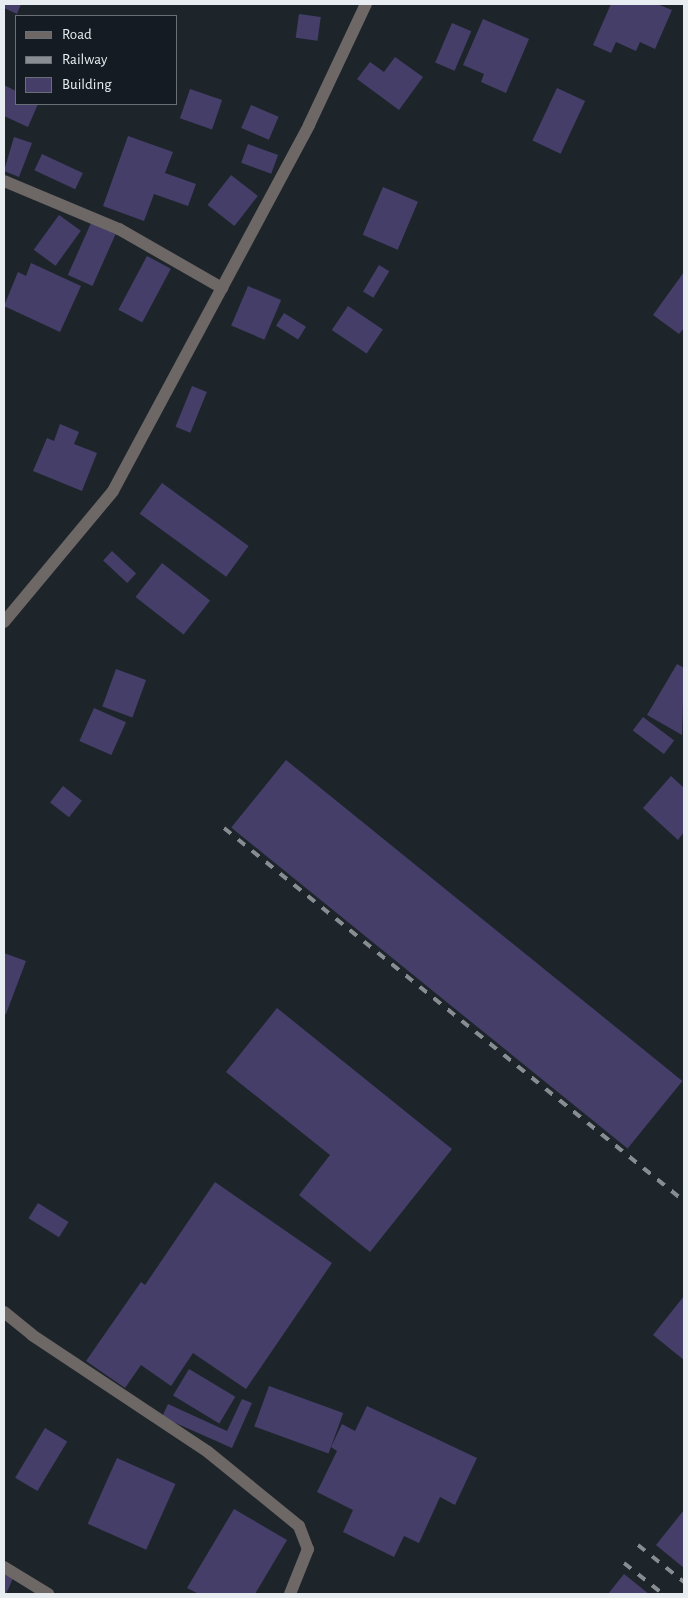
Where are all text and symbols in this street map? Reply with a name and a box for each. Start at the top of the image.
legend [15,15,178,105]
text: Road [62,27,92,42]
text: Railway [62,52,107,67]
text: Building [62,77,112,92]

